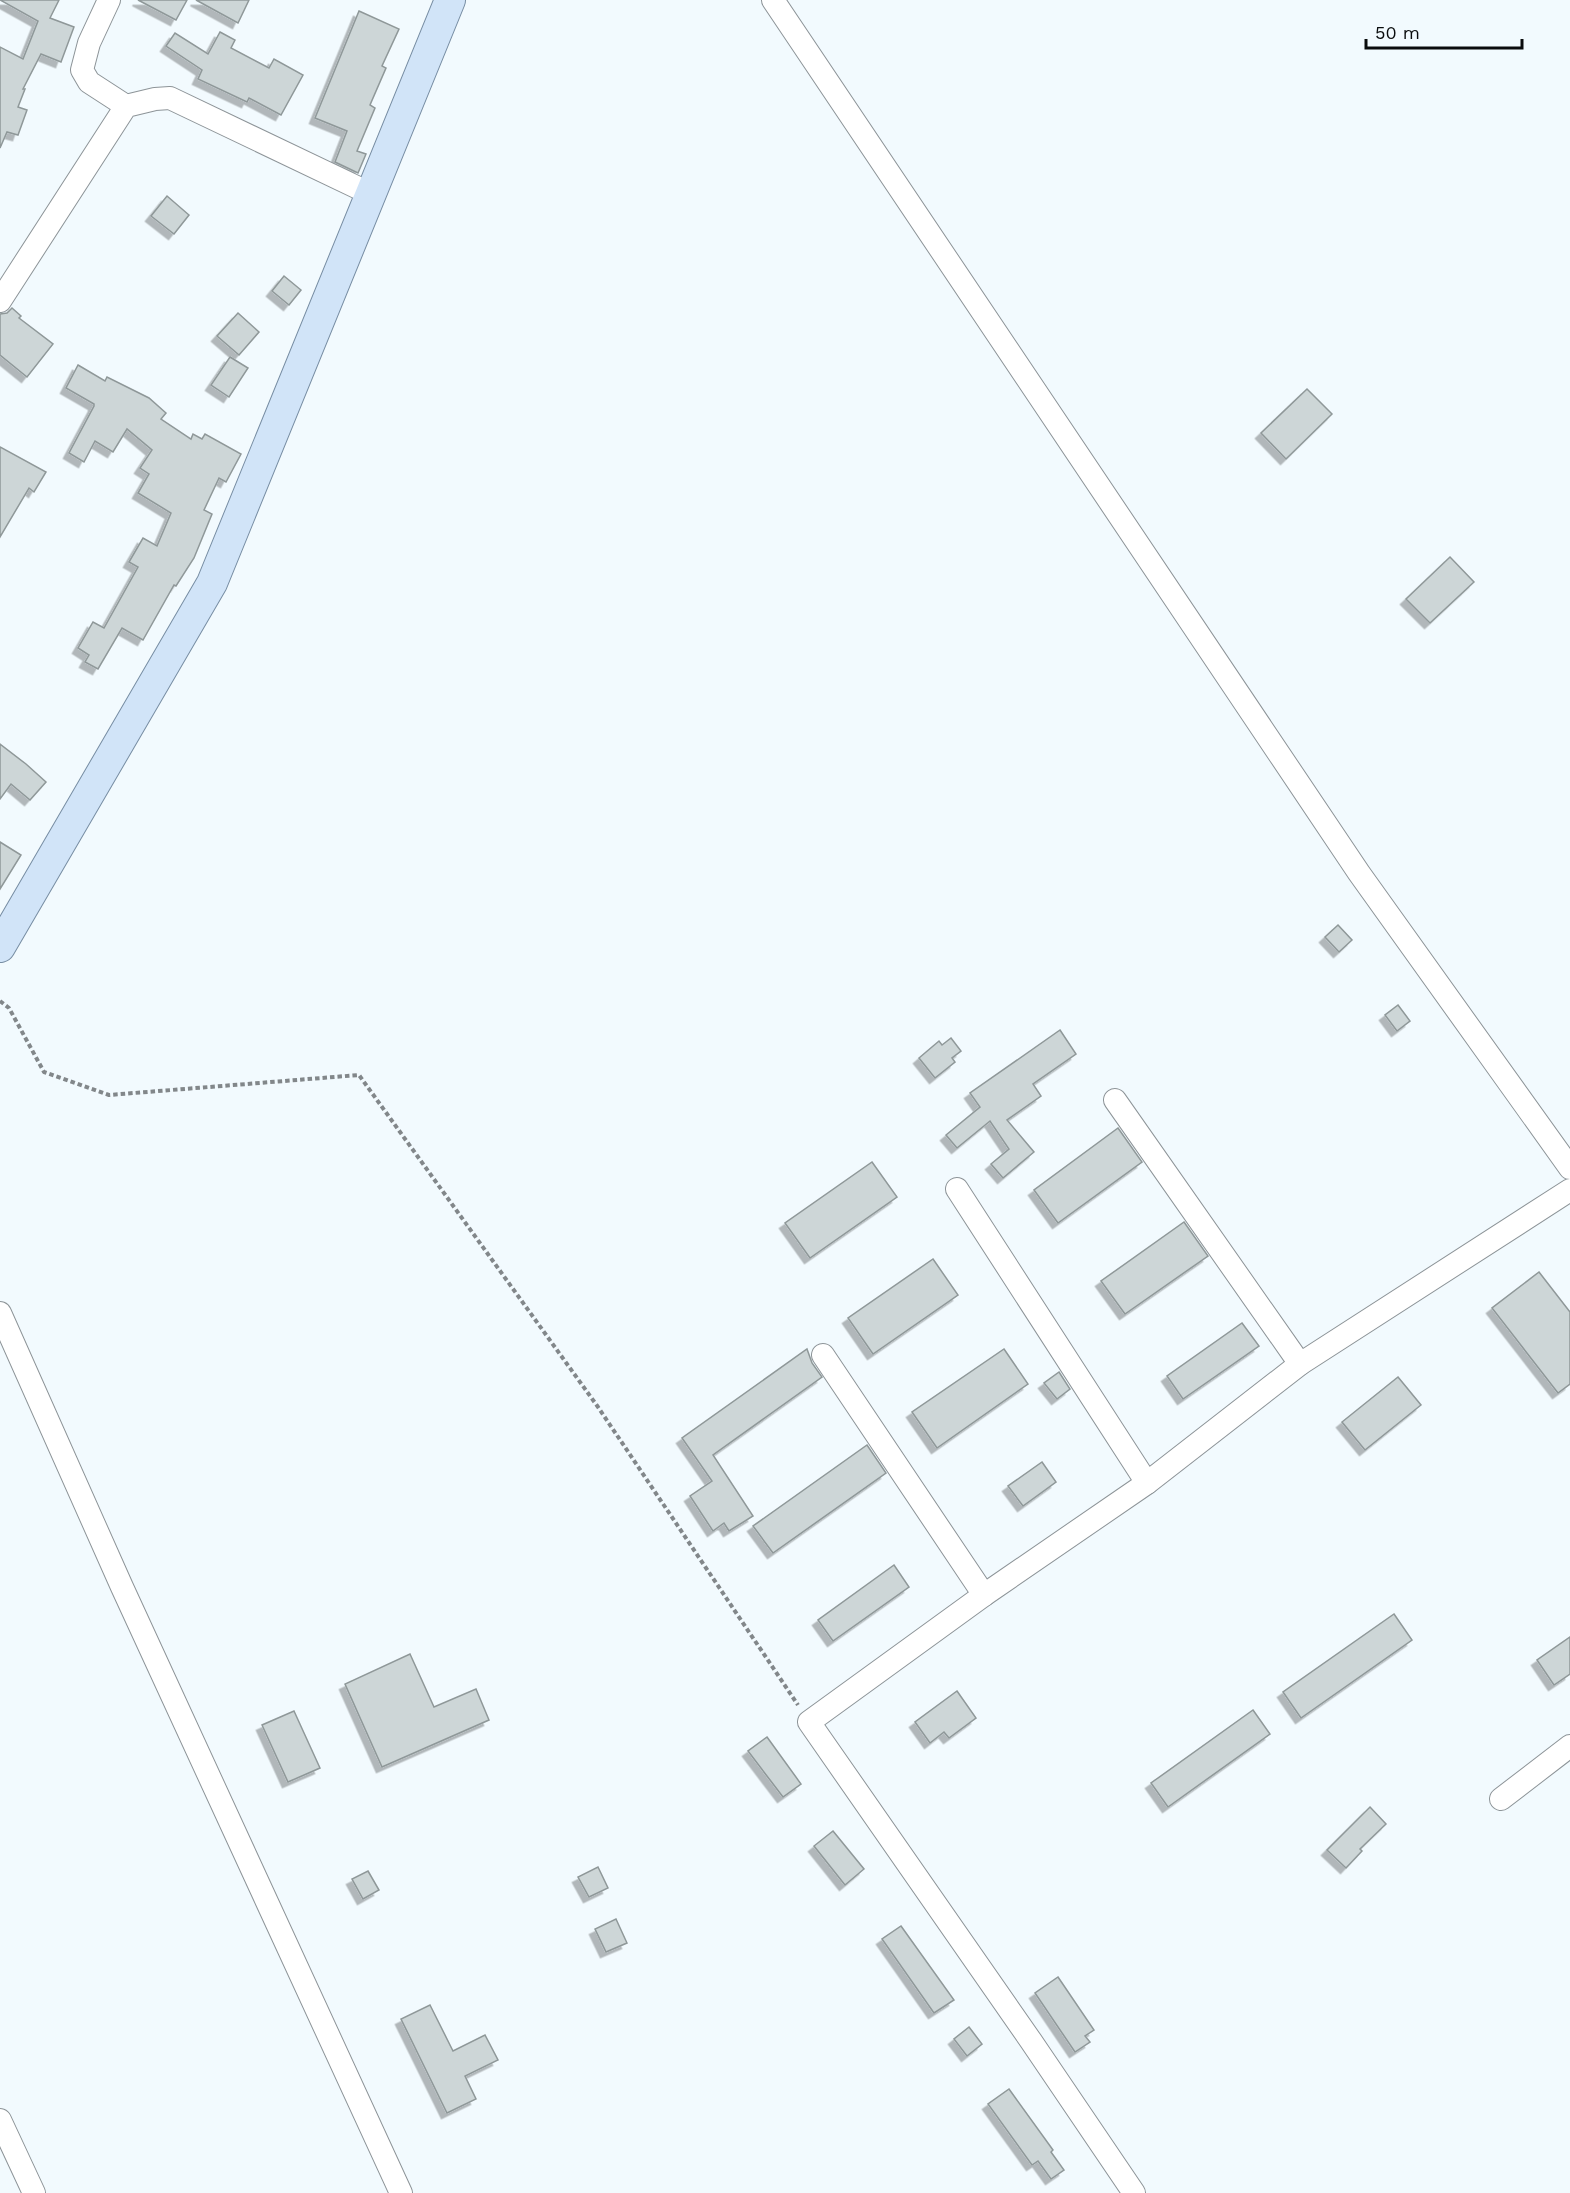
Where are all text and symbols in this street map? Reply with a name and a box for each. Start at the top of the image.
scale bar [1366,12,1522,50]
text: 50 m [1375,22,1420,43]

